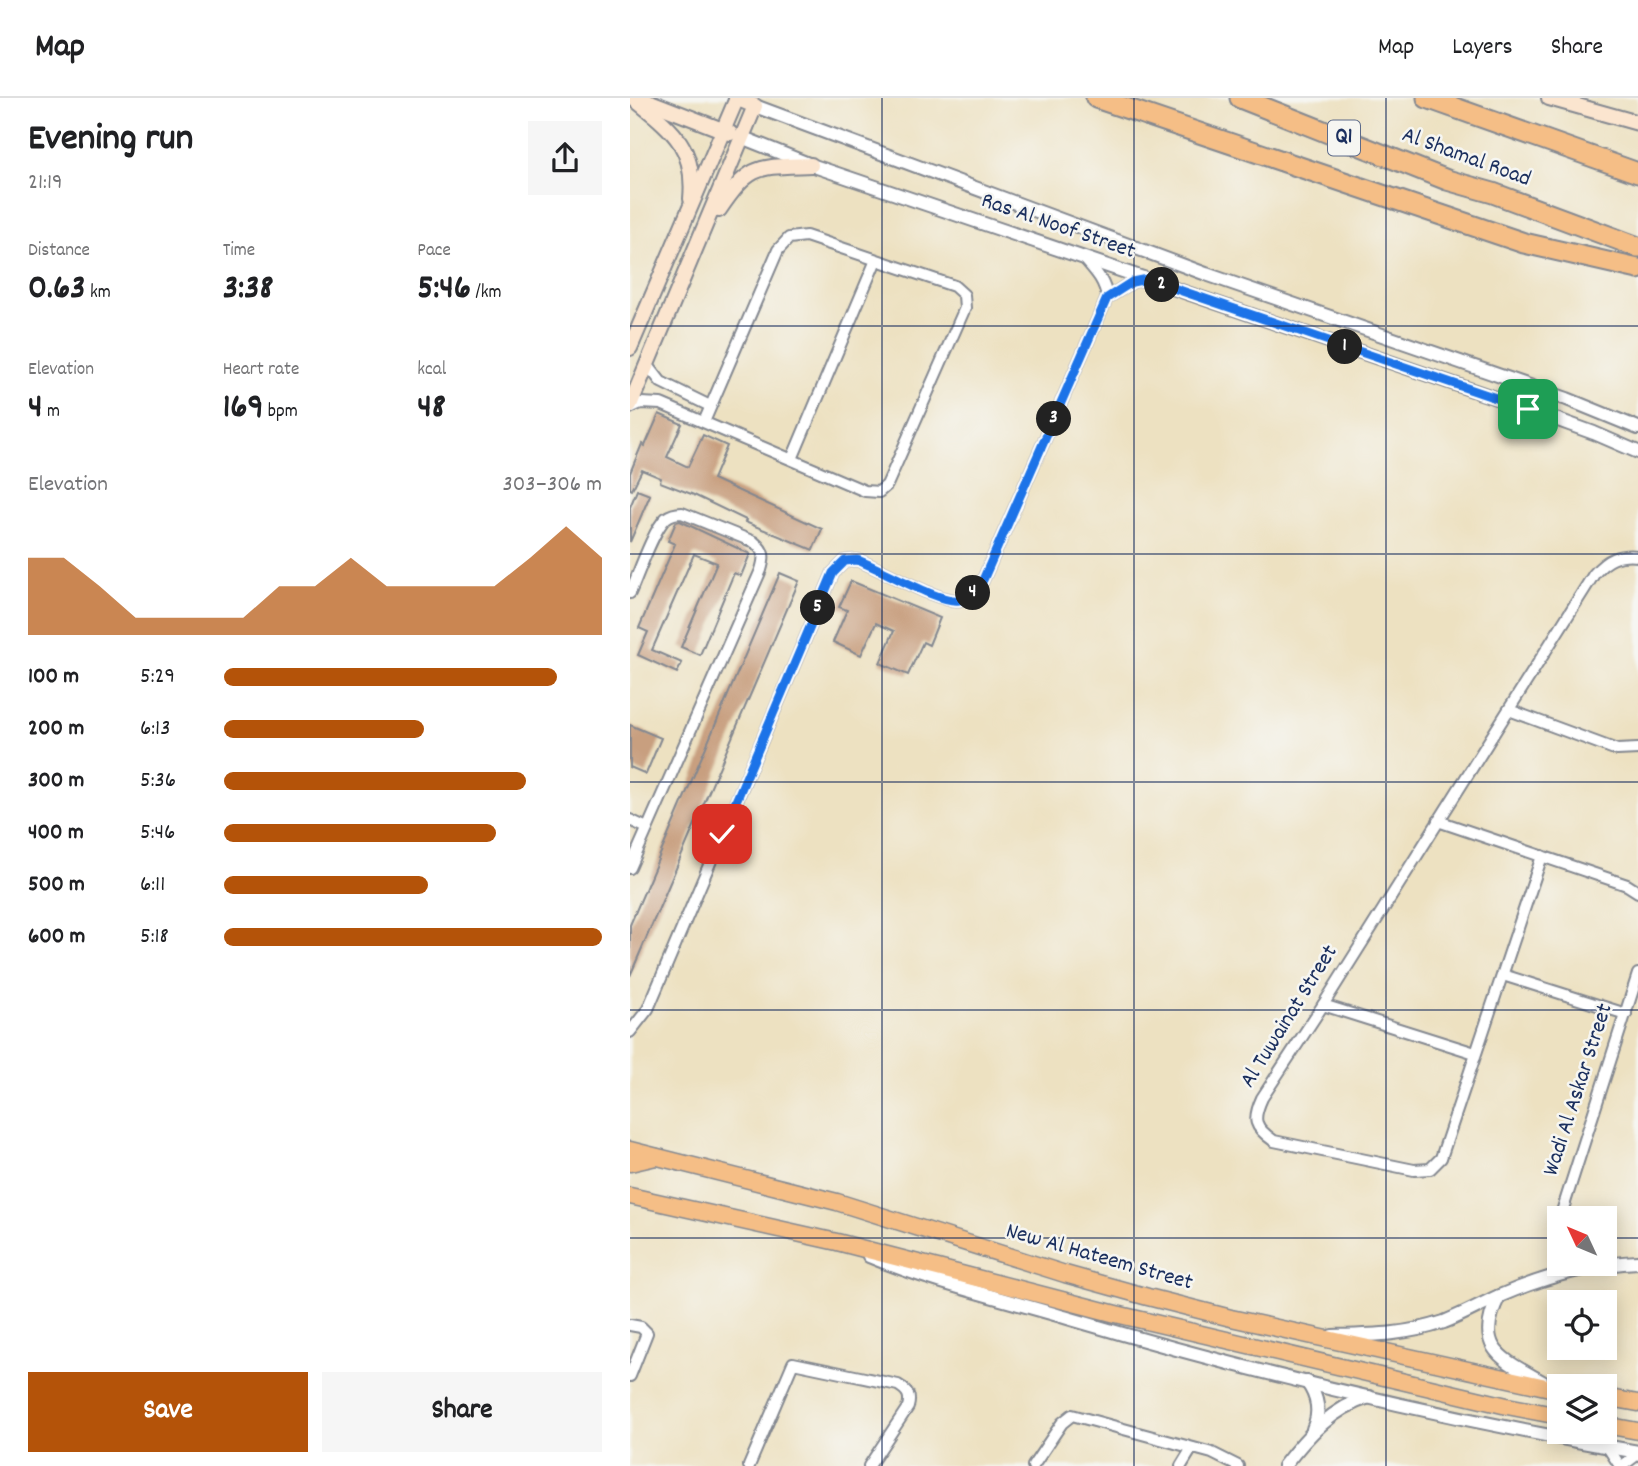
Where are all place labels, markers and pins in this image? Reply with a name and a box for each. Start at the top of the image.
pin: 2 [1144,268,1180,302]
pin: 1 [1328,330,1362,364]
pin [1498,379,1558,439]
pin: 3 [1036,402,1072,436]
pin: 4 [956,575,990,610]
pin: 5 [800,590,836,626]
pin [692,804,752,864]

